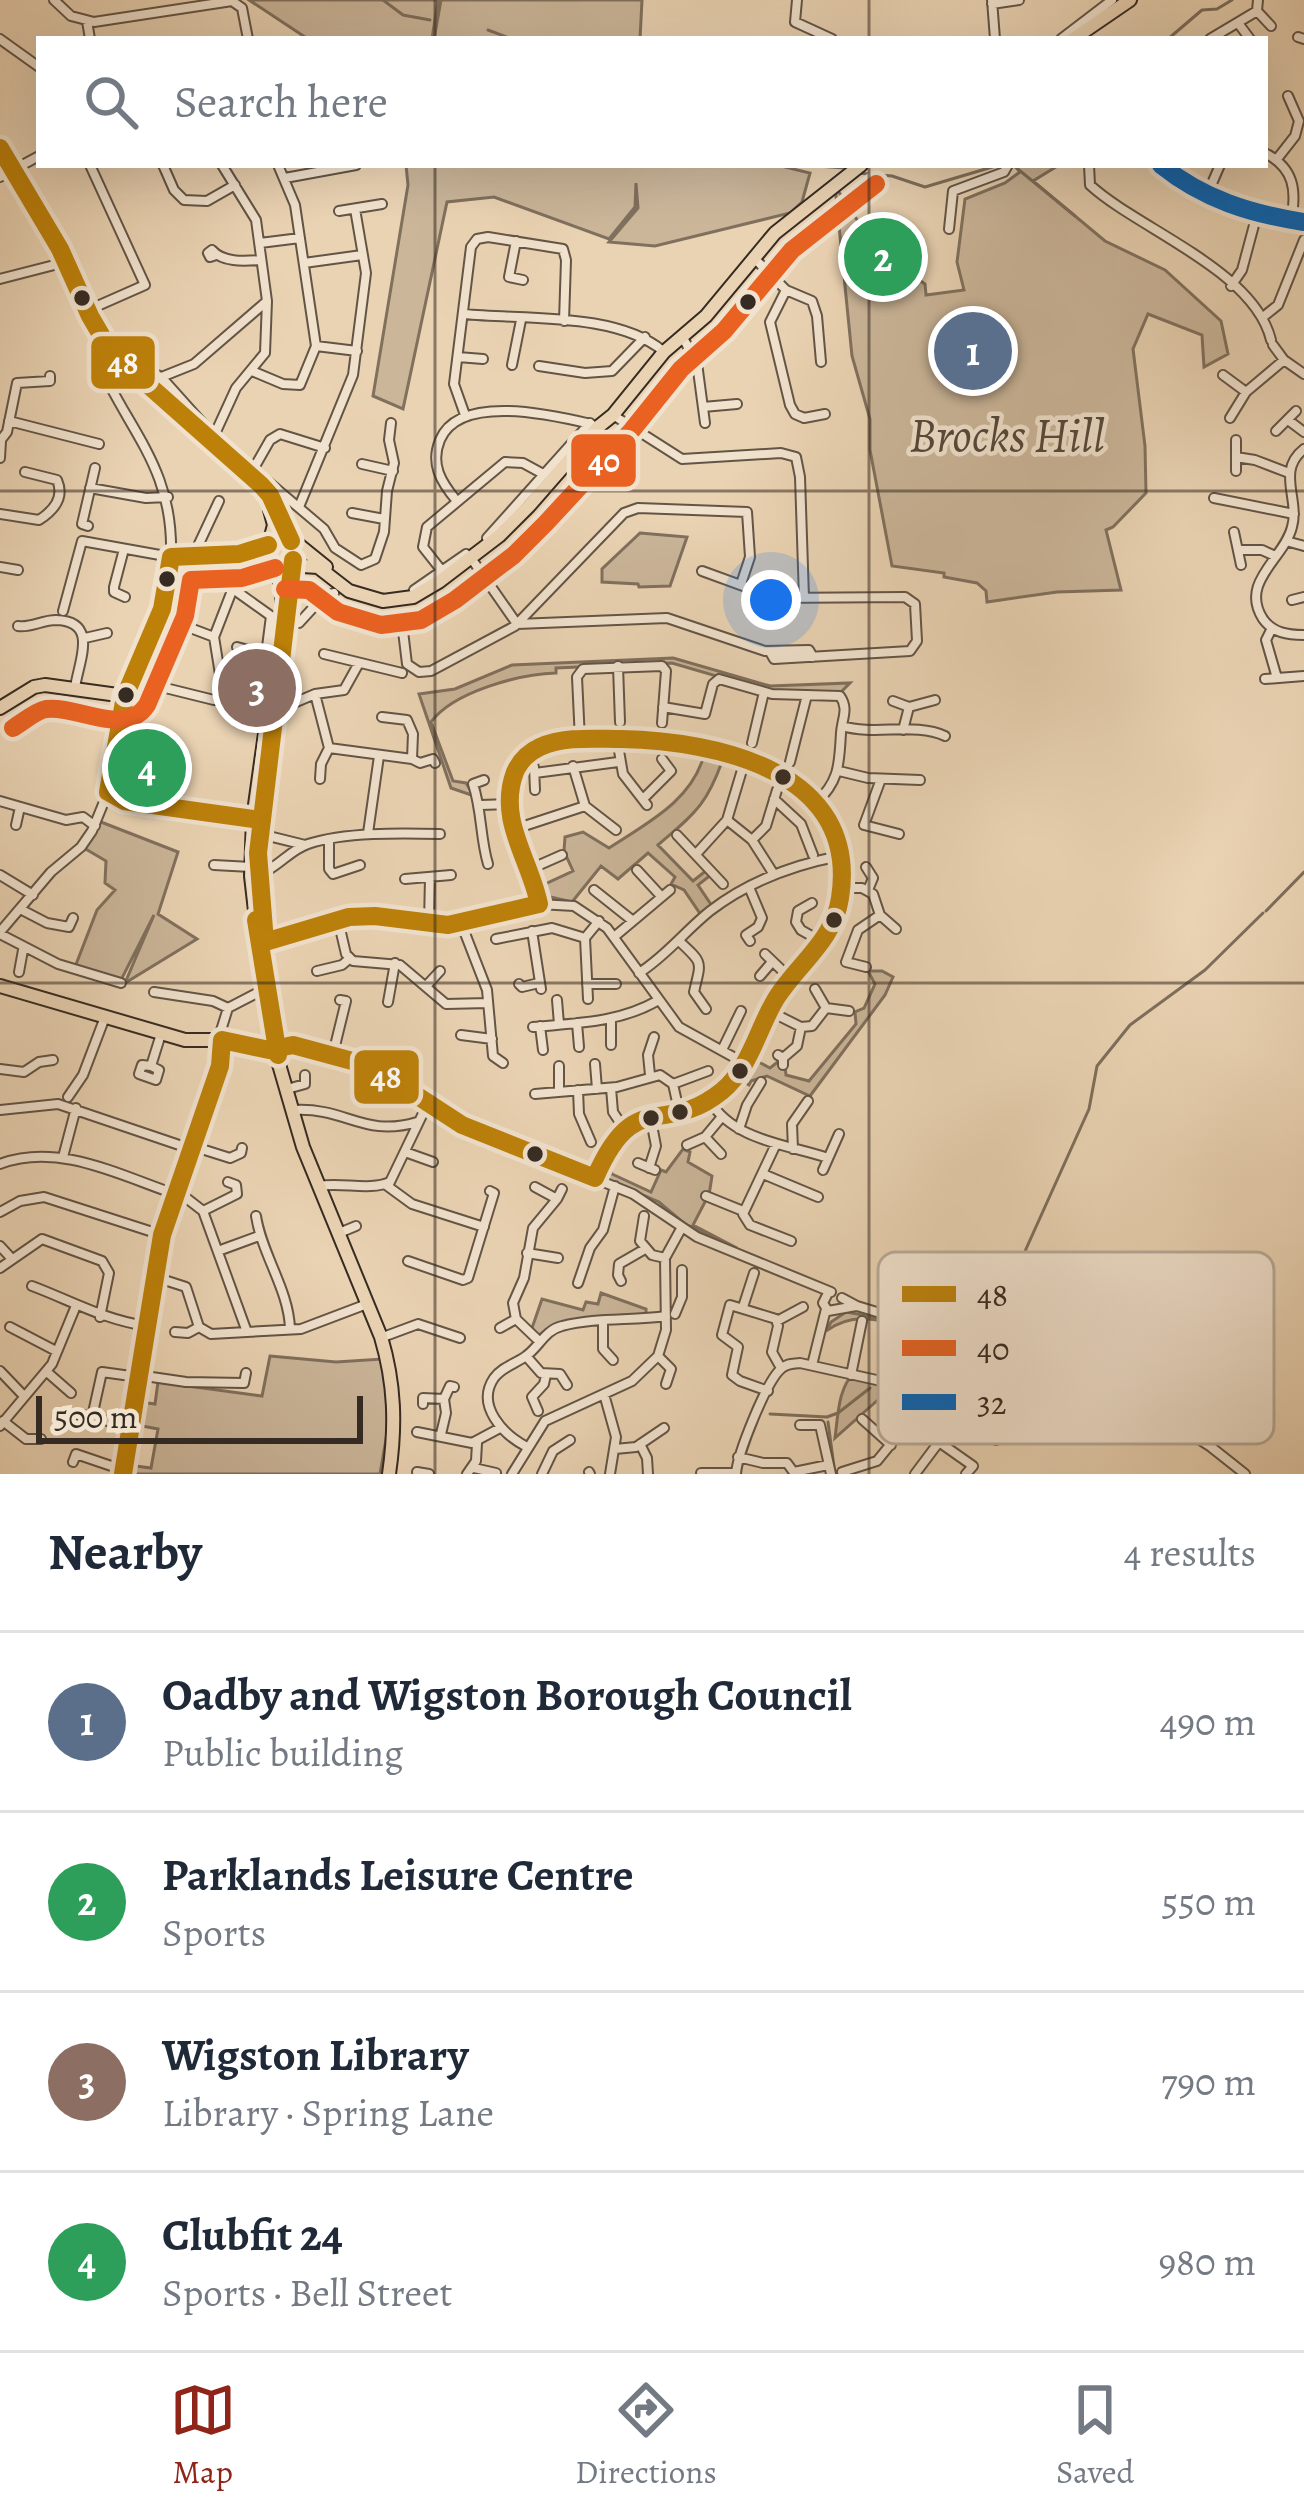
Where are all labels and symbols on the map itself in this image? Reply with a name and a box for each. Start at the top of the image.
pin: 2 [844,212,922,302]
unlabelled marker [71,287,93,309]
unlabelled marker [737,291,759,313]
pin: 1 [934,306,1012,396]
line badge: 48 [89,334,157,391]
text: 48 [107,340,139,385]
park label: Brocks Hill [909,402,1105,468]
line badge: 40 [569,432,638,489]
text: 40 [588,438,620,483]
unlabelled marker [156,568,178,590]
your location [741,570,801,630]
pin: 3 [218,643,296,733]
unlabelled marker [115,684,137,706]
pin: 4 [108,723,186,813]
unlabelled marker [772,766,794,788]
unlabelled marker [823,909,845,931]
line badge: 48 [352,1048,421,1106]
text: 48 [370,1054,402,1099]
unlabelled marker [729,1060,751,1082]
unlabelled marker [669,1101,691,1123]
unlabelled marker [640,1107,662,1129]
unlabelled marker [524,1143,546,1165]
legend [878,1252,1274,1444]
text: 48 [977,1272,1008,1317]
text: 40 [977,1326,1010,1371]
text: 32 [977,1380,1006,1425]
scale bar [36,1390,363,1443]

